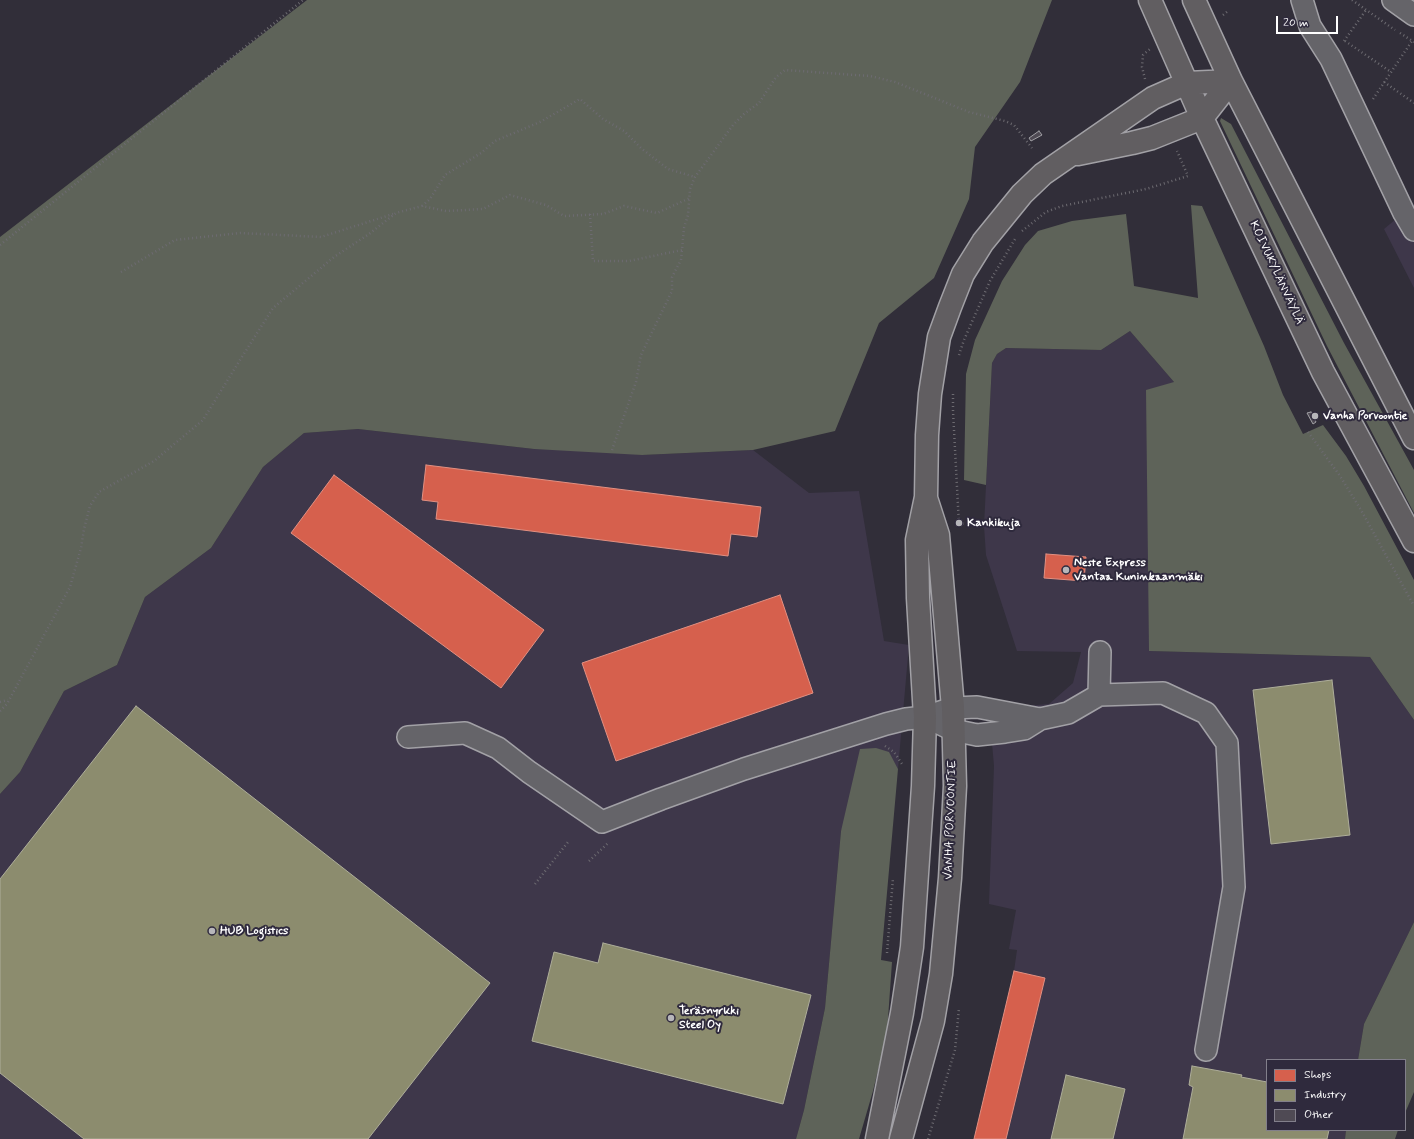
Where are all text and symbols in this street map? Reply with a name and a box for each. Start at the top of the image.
scale bar [1278,8,1340,34]
text: 20 m [1283,15,1309,31]
street label: KOIVUKYLÄNVÄYLÄ [1246,219,1306,327]
place label: Vanha Porvoontie [1323,409,1407,423]
marker: Vanha Porvoontie [1310,411,1320,421]
place label: Kankikuja [967,516,1020,530]
marker: Kankikuja [954,518,964,528]
place label: Neste Express Vantaa Kuninkaanmäki [1074,556,1203,584]
marker: Neste Express Vantaa Kuninkaanmäki [1061,565,1071,575]
street label: VANHA PORVOONTIE [942,760,960,880]
place label: HUB Logistics [220,924,288,938]
marker: HUB Logistics [207,926,217,936]
place label: Teräsnyrkki Steel Oy [679,1004,739,1032]
marker: Teräsnyrkki Steel Oy [666,1013,676,1023]
legend [1266,1059,1406,1131]
text: Shops [1304,1067,1331,1083]
text: Industry [1304,1087,1346,1103]
text: Other [1304,1107,1333,1123]

